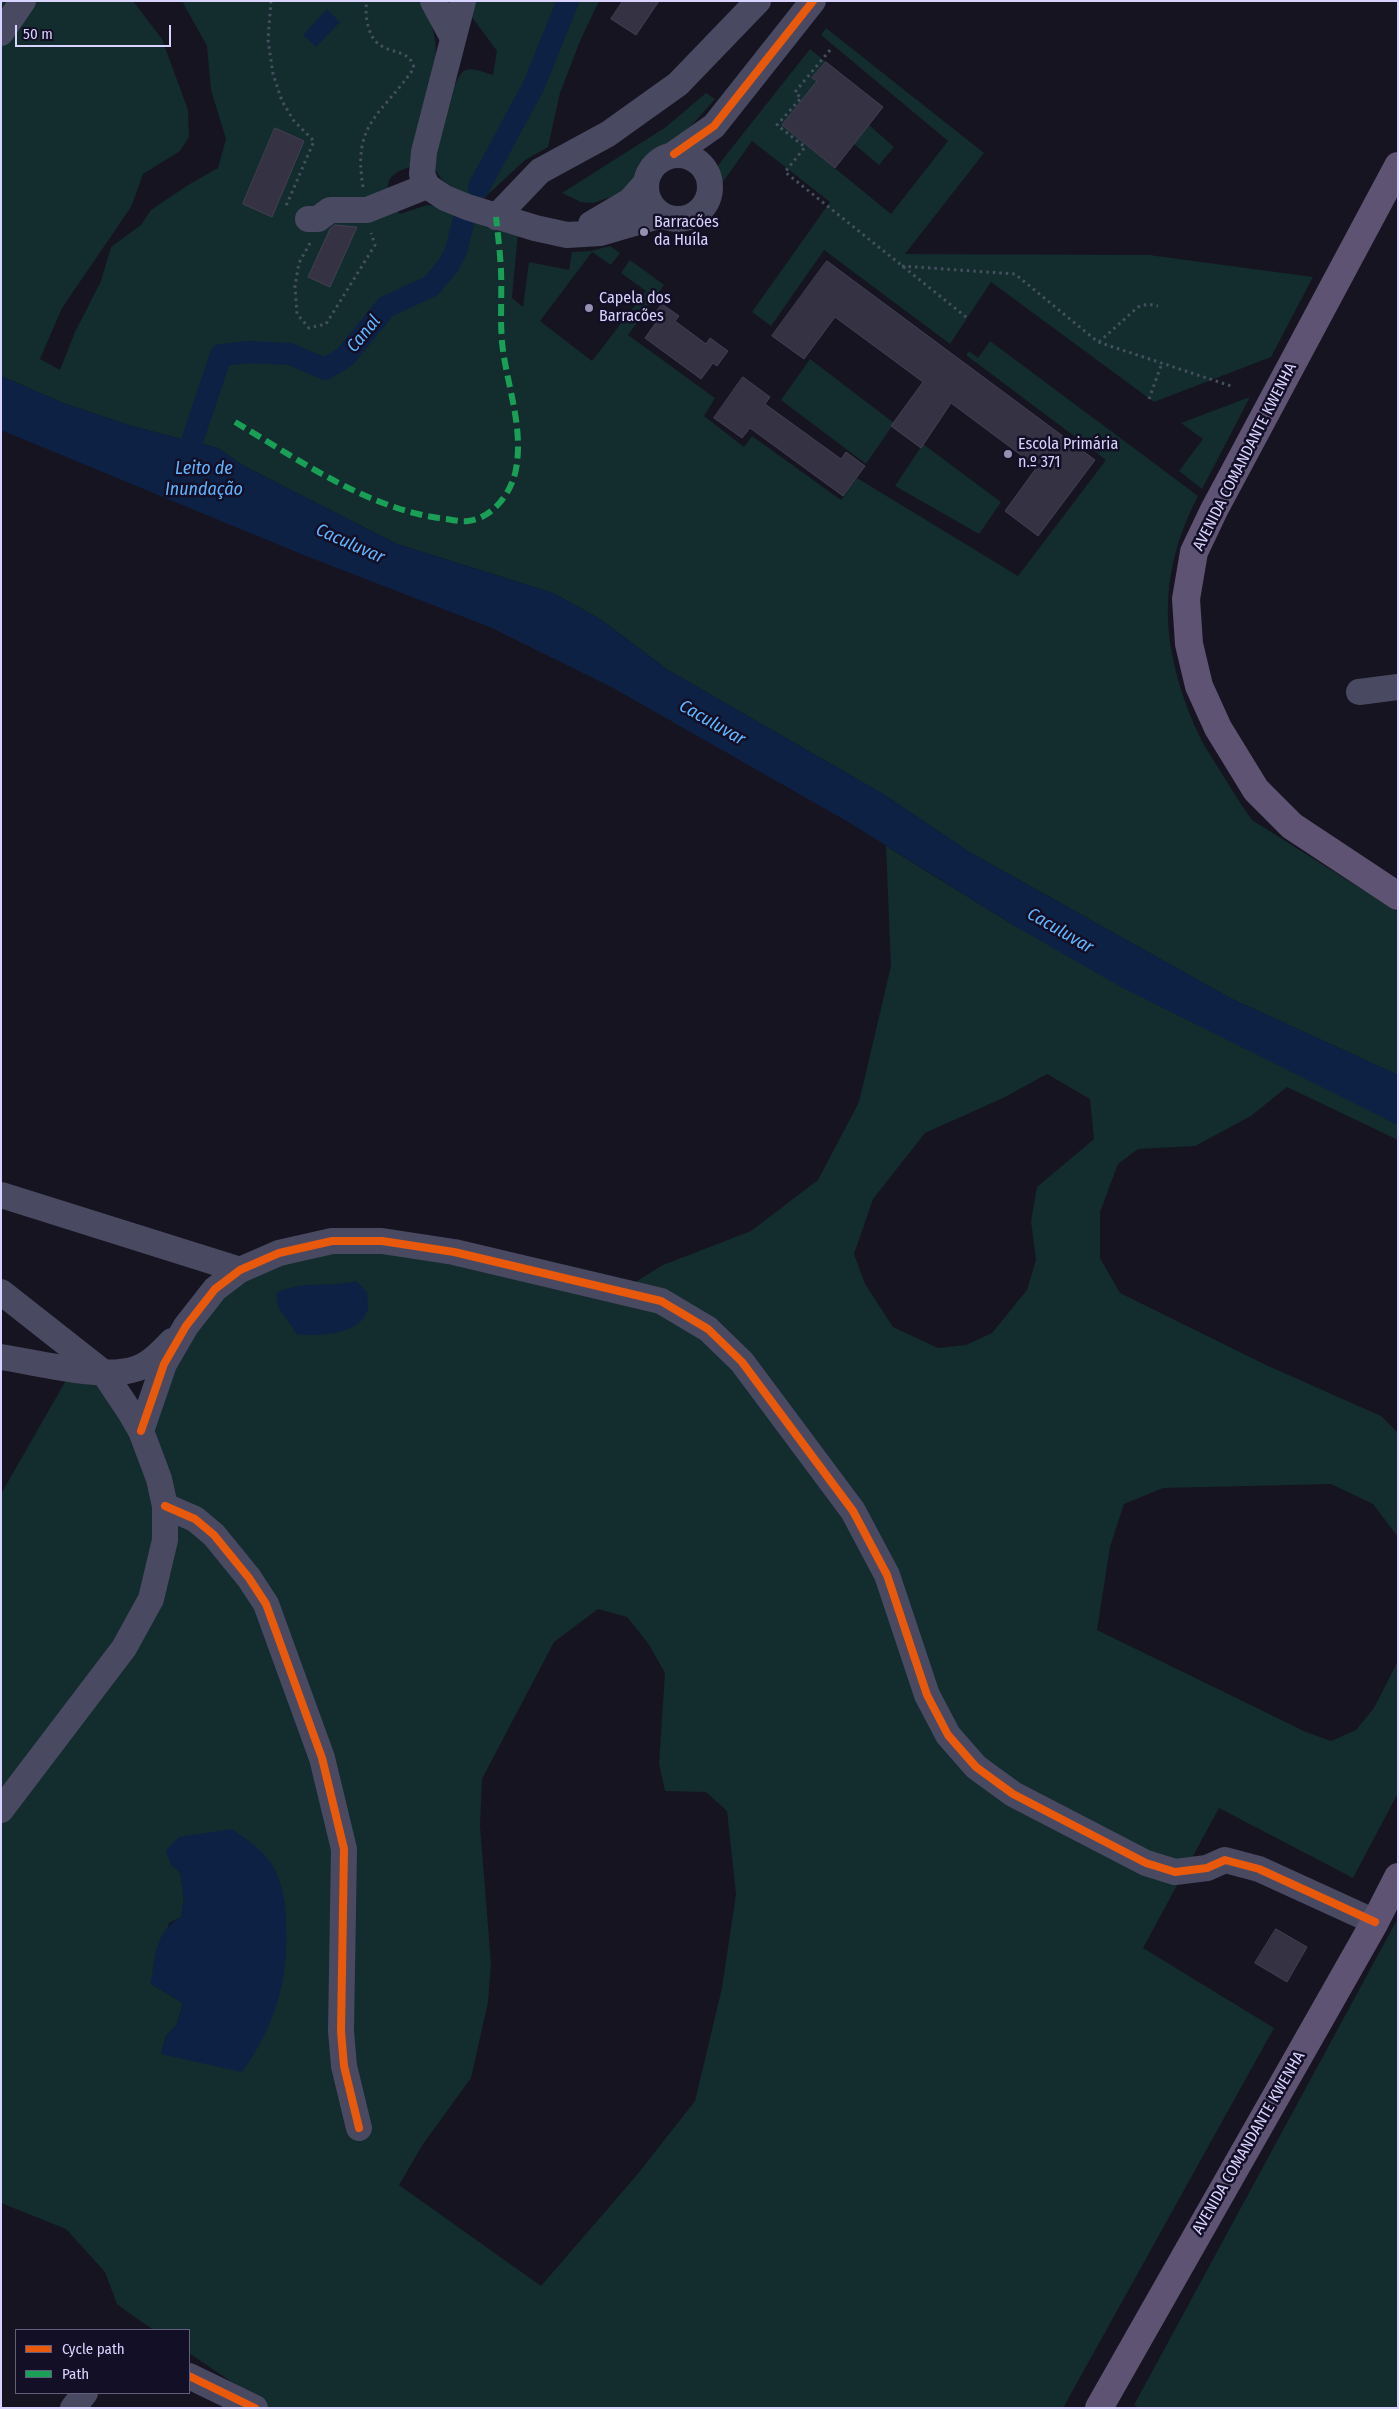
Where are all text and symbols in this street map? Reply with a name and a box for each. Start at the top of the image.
scale bar [18,15,174,47]
text: 50 m [23,25,53,43]
place label: Barracões da Huíla [654,213,719,251]
marker: Barracões da Huíla [638,226,650,238]
place label: Capela dos Barracões [599,289,671,327]
marker: Capela dos Barracões [583,302,595,314]
water label: Canal [343,311,385,357]
street label: AVENIDA COMANDANTE KWENHA [1189,360,1301,554]
place label: Escola Primária n.º 371 [1018,435,1118,473]
marker: Escola Primária n.º 371 [1002,448,1014,460]
water label: Leito de Inundação [165,458,243,500]
water label: Caculuvar [312,519,388,569]
water label: Caculuvar [675,696,749,750]
water label: Caculuvar [1023,904,1097,958]
street label: AVENIDA COMANDANTE KWENHA [1189,2048,1309,2238]
legend [15,2329,190,2394]
text: Cycle path [62,2340,125,2358]
text: Path [62,2365,89,2383]

